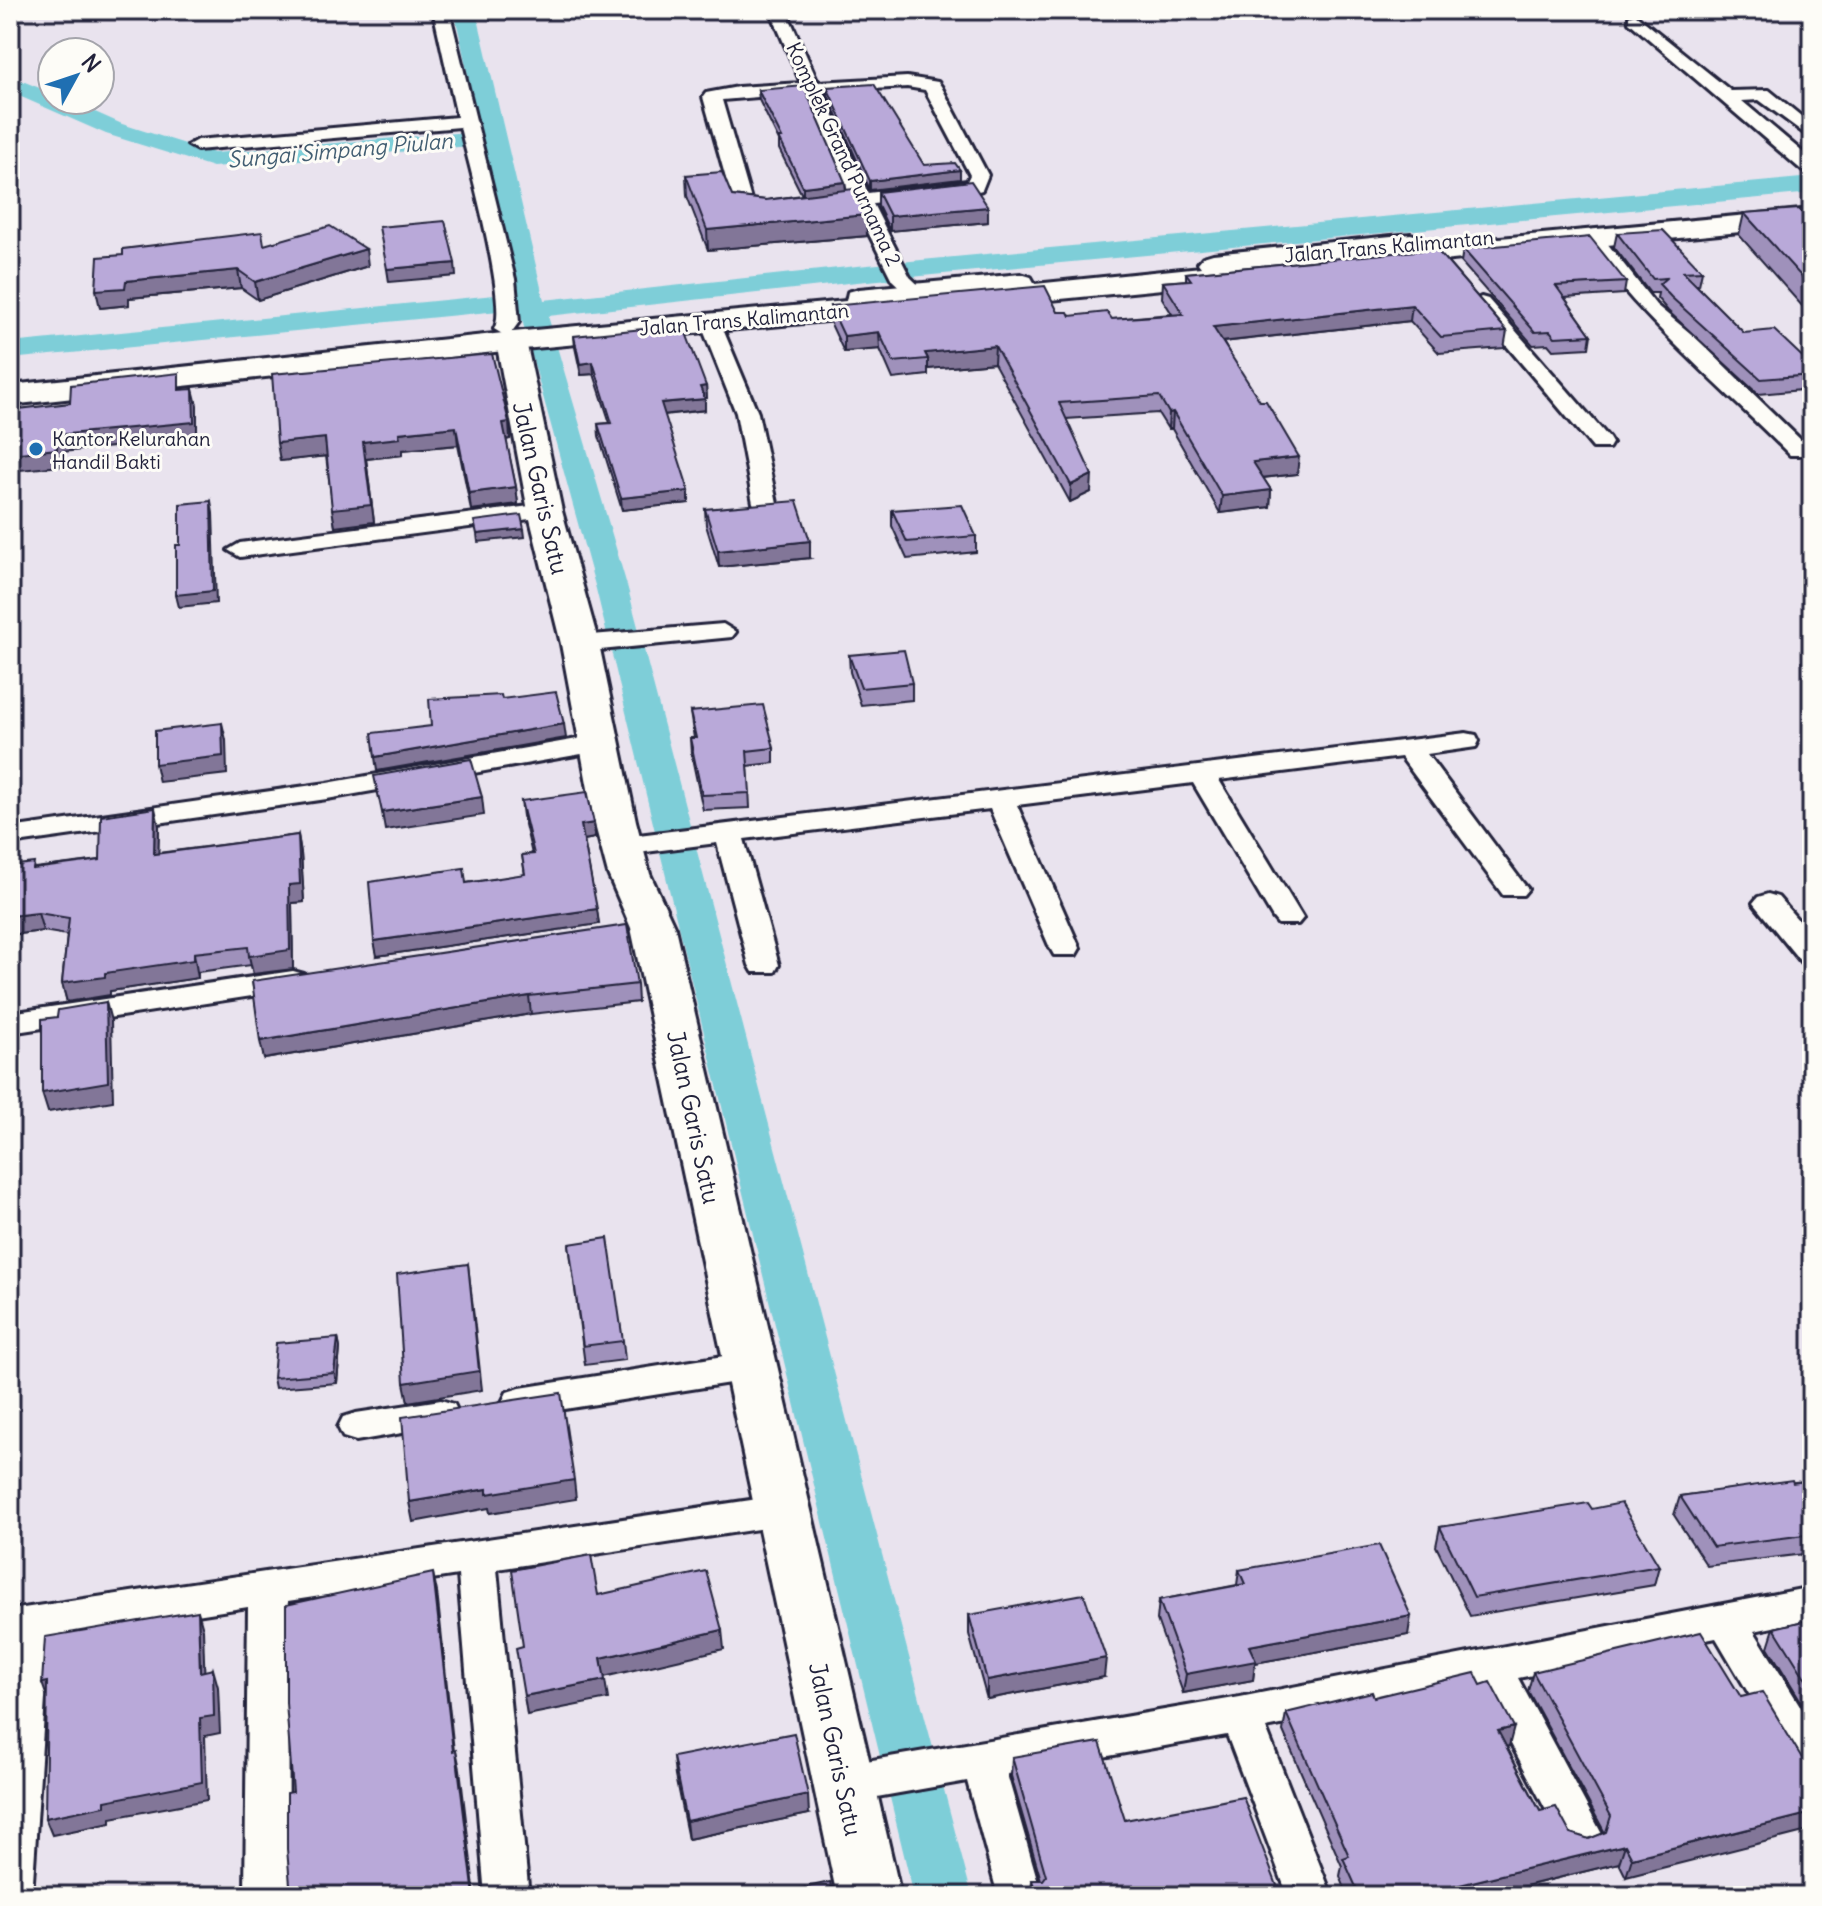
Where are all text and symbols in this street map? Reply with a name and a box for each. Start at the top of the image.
north arrow [36,36,116,116]
street label: Komplek Grand Purnama 2 [781,38,907,270]
text: N [76,48,107,78]
water label: Sungai Simpang Piulan [226,126,455,174]
street label: Jalan Trans Kalimantan [1283,224,1495,268]
street label: Jalan Trans Kalimantan [638,297,850,341]
street label: Jalan Garis Satu [507,399,575,577]
place label: Kantor Kelurahan Handil Bakti [52,426,211,474]
marker: Kantor Kelurahan Handil Bakti [27,440,45,458]
street label: Jalan Garis Satu [661,1028,727,1206]
street label: Jalan Garis Satu [803,1660,869,1838]

